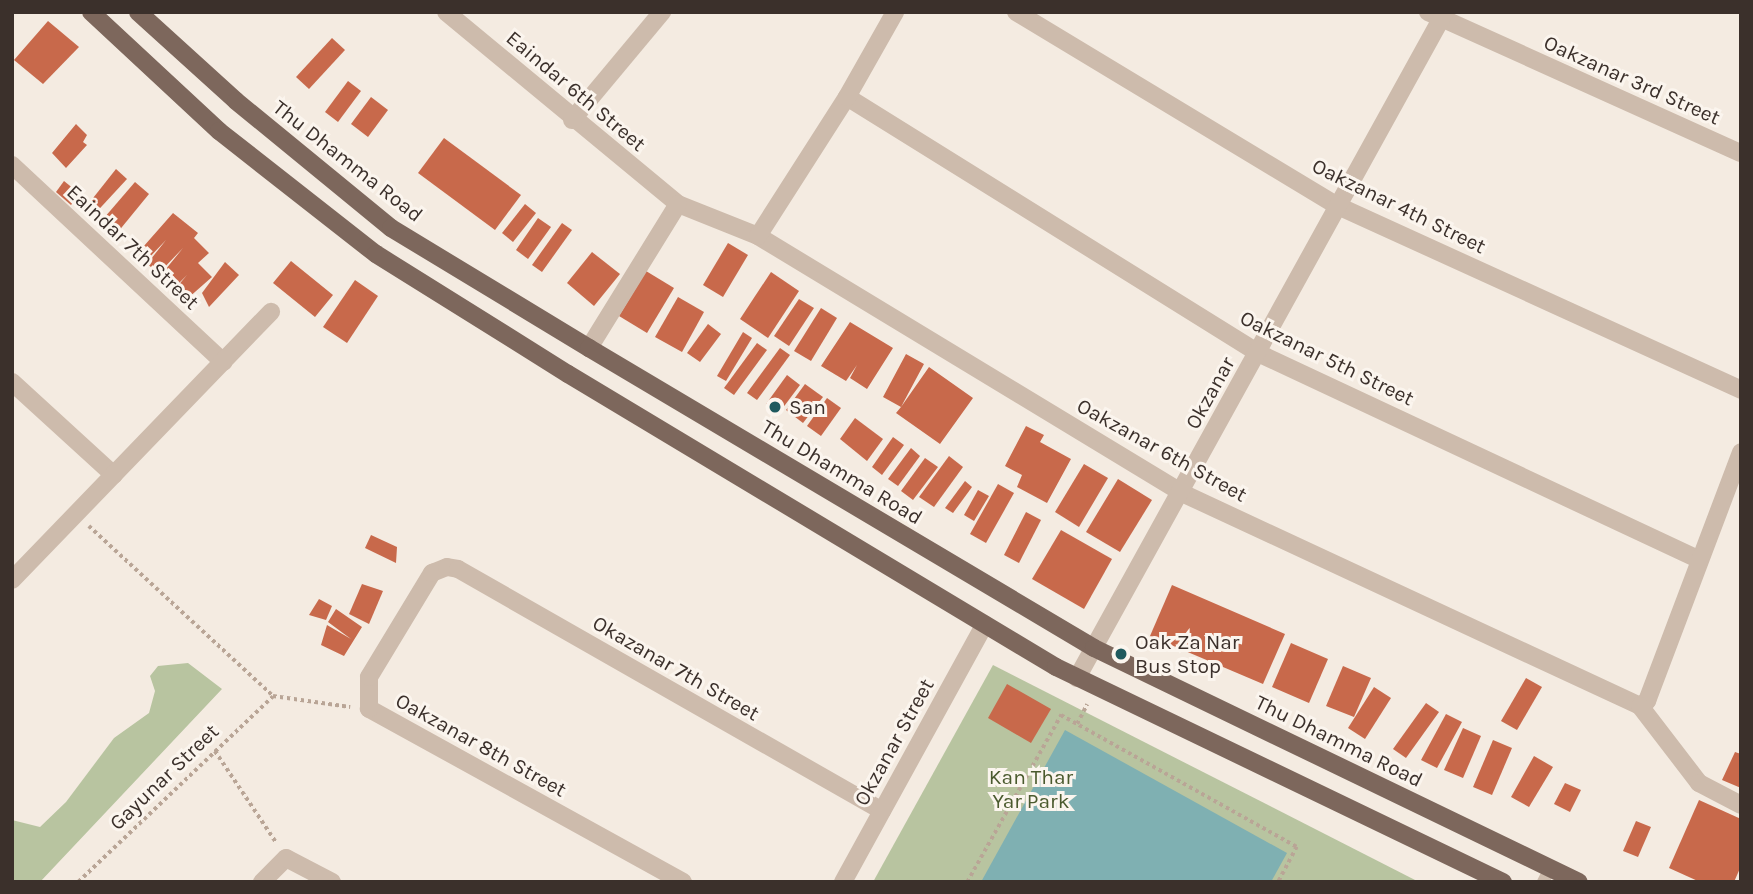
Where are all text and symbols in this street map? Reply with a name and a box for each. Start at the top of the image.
street label: Eaindar 6th Street [501,25,651,157]
street label: Oakzanar 3rd Street [1540,30,1724,130]
street label: Thu Dhamma Road [268,95,428,227]
street label: Oakzanar 4th Street [1308,153,1490,259]
street label: Eaindar 7th Street [62,179,204,315]
street label: Oakzanar 5th Street [1236,305,1418,411]
street label: Okzanar [1180,352,1240,434]
street label: Oakzanar 6th Street [1073,393,1251,507]
place label: San [789,394,826,420]
marker: San [767,399,783,415]
street label: Thu Dhamma Road [757,414,927,530]
street label: Okazanar 7th Street [588,610,764,726]
place label: Oak Za Nar Bus Stop [1135,629,1239,679]
marker: Oak Za Nar Bus Stop [1113,646,1129,662]
street label: Okzanar Street [849,674,939,810]
street label: Oakzanar 8th Street [391,688,571,802]
street label: Thu Dhamma Road [1251,690,1427,792]
street label: Gayunar Street [104,719,224,835]
park label: Kan Thar Yar Park [989,764,1073,814]

